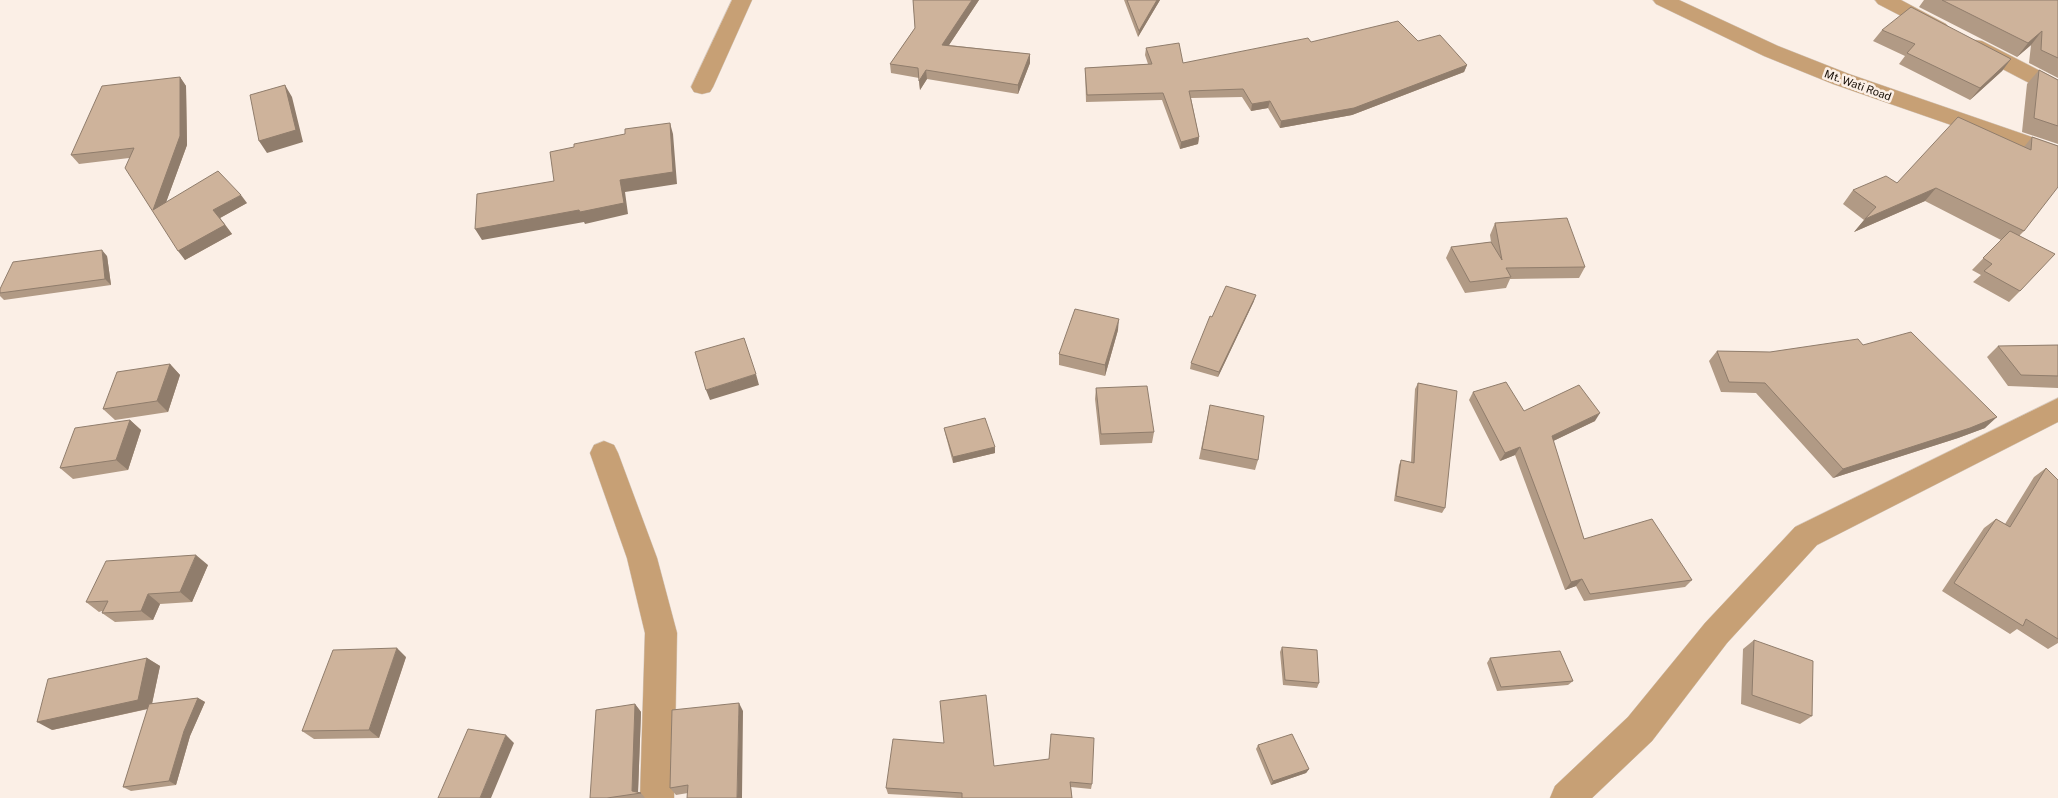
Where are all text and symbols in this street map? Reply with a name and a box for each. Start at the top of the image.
street label: Mt. Wati Road [1823,67,1893,103]

